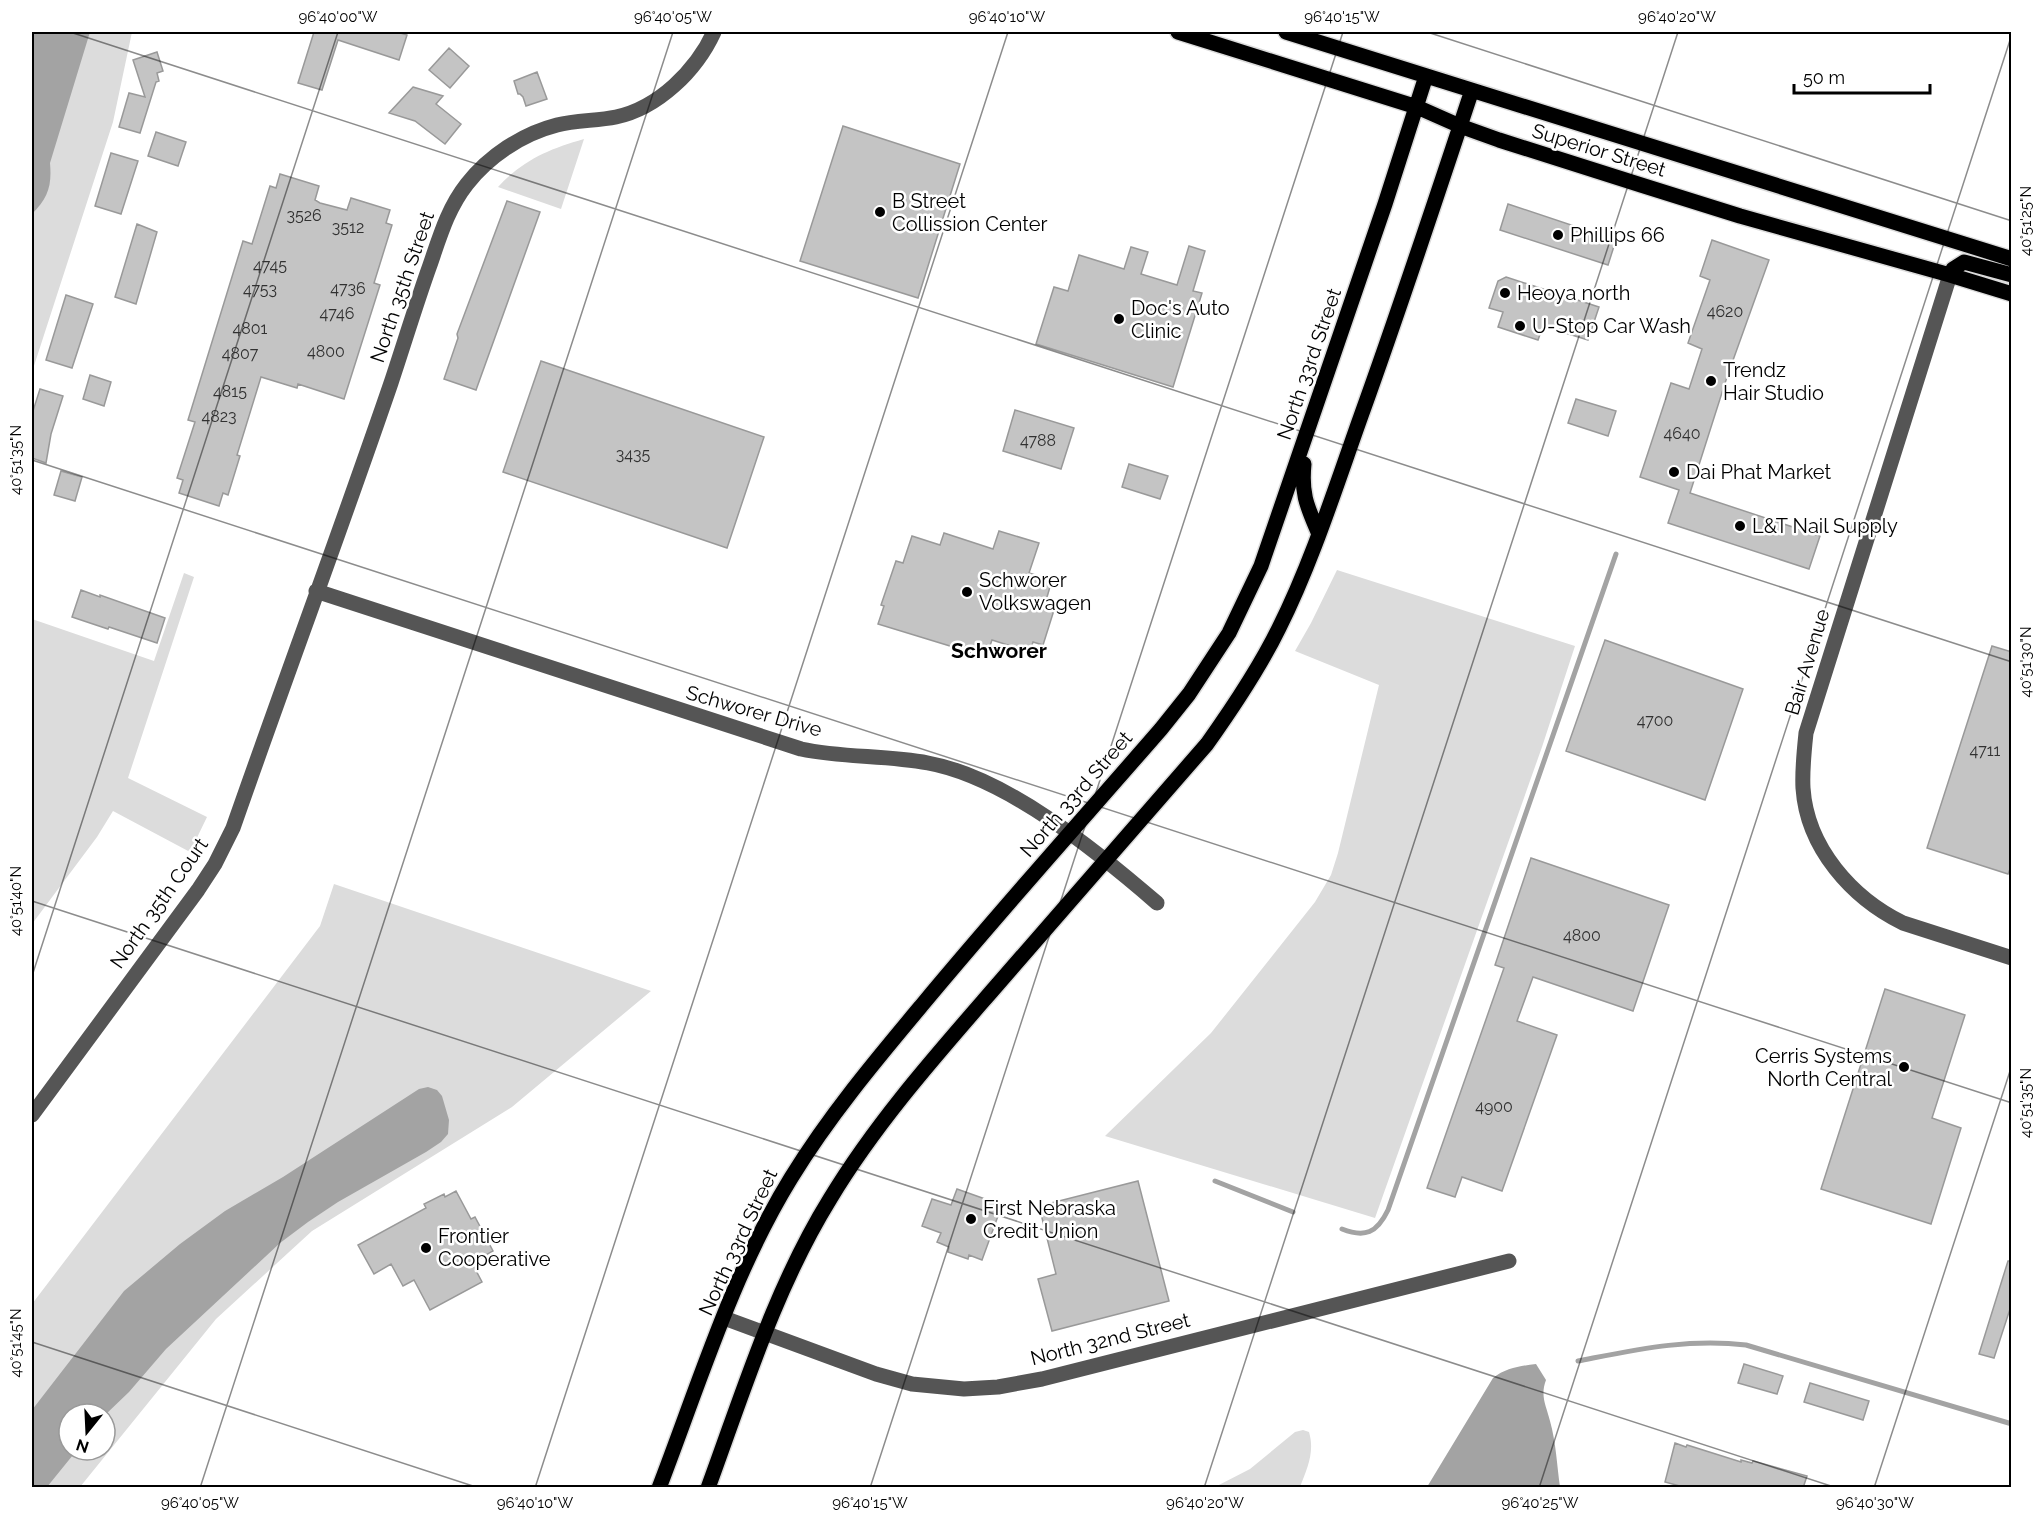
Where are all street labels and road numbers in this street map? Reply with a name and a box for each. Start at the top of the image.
street label: Superior Street [1529,118,1669,182]
street label: North 35th Street [365,208,439,366]
street label: North 33rd Street [1272,285,1346,443]
street label: Bair Avenue [1779,606,1835,718]
street label: Schworer Drive [683,680,825,742]
street label: North 33rd Street [1015,726,1137,862]
street label: North 35th Court [105,833,213,973]
street label: North 33rd Street [694,1165,783,1319]
street label: North 32nd Street [1028,1308,1192,1370]

